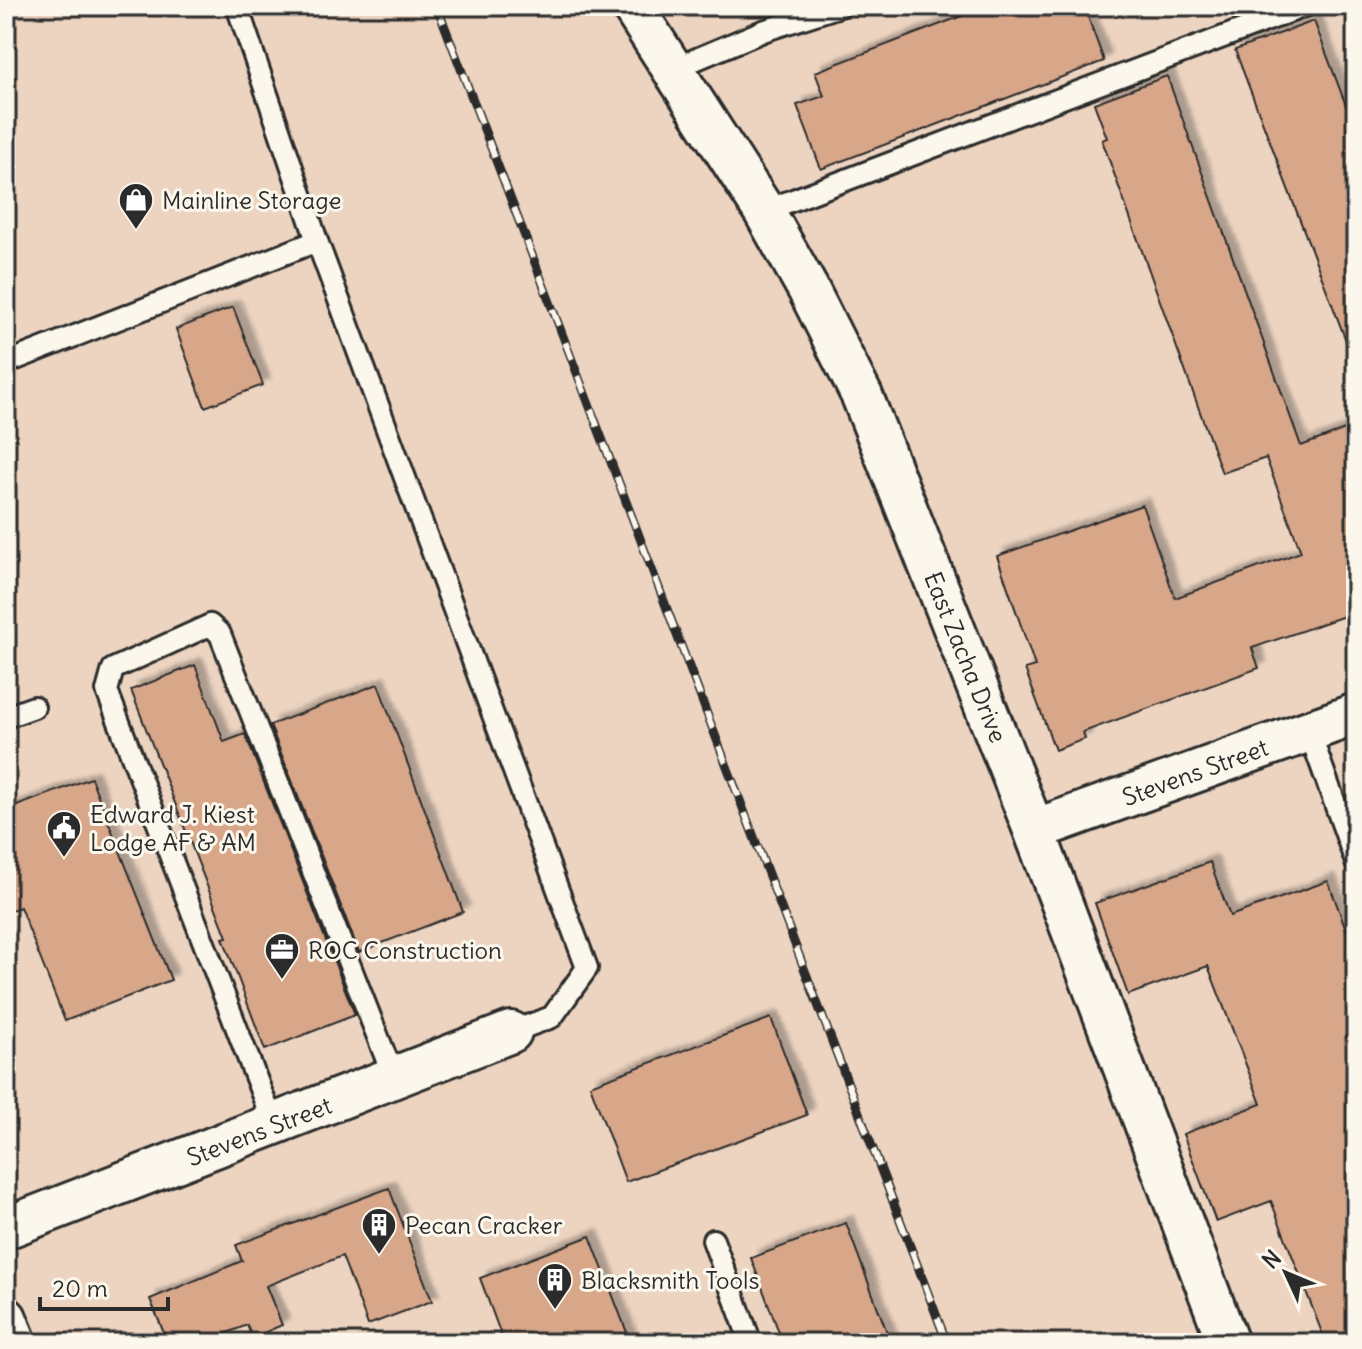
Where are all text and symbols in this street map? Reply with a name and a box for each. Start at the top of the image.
shop icon: Mainline Storage [117,181,155,231]
place label: Mainline Storage [162,185,342,215]
street label: East Zacha Drive [918,567,1014,747]
street label: Stevens Street [1118,732,1272,812]
place label: Edward J. Kiest Lodge AF & AM [90,799,256,857]
public building icon: Edward J. Kiest Lodge AF & AM [45,809,83,859]
office icon: ROC Construction [263,931,301,981]
place label: ROC Construction [308,935,502,965]
street label: Stevens Street [182,1090,336,1172]
building icon: Pecan Cracker [360,1206,398,1256]
place label: Pecan Cracker [405,1210,563,1240]
north arrow [1246,1233,1326,1313]
text: N [1256,1244,1287,1274]
scale bar [40,1261,168,1311]
building icon: Blacksmith Tools [536,1261,574,1311]
place label: Blacksmith Tools [581,1265,759,1295]
text: 20 m [52,1273,108,1303]

